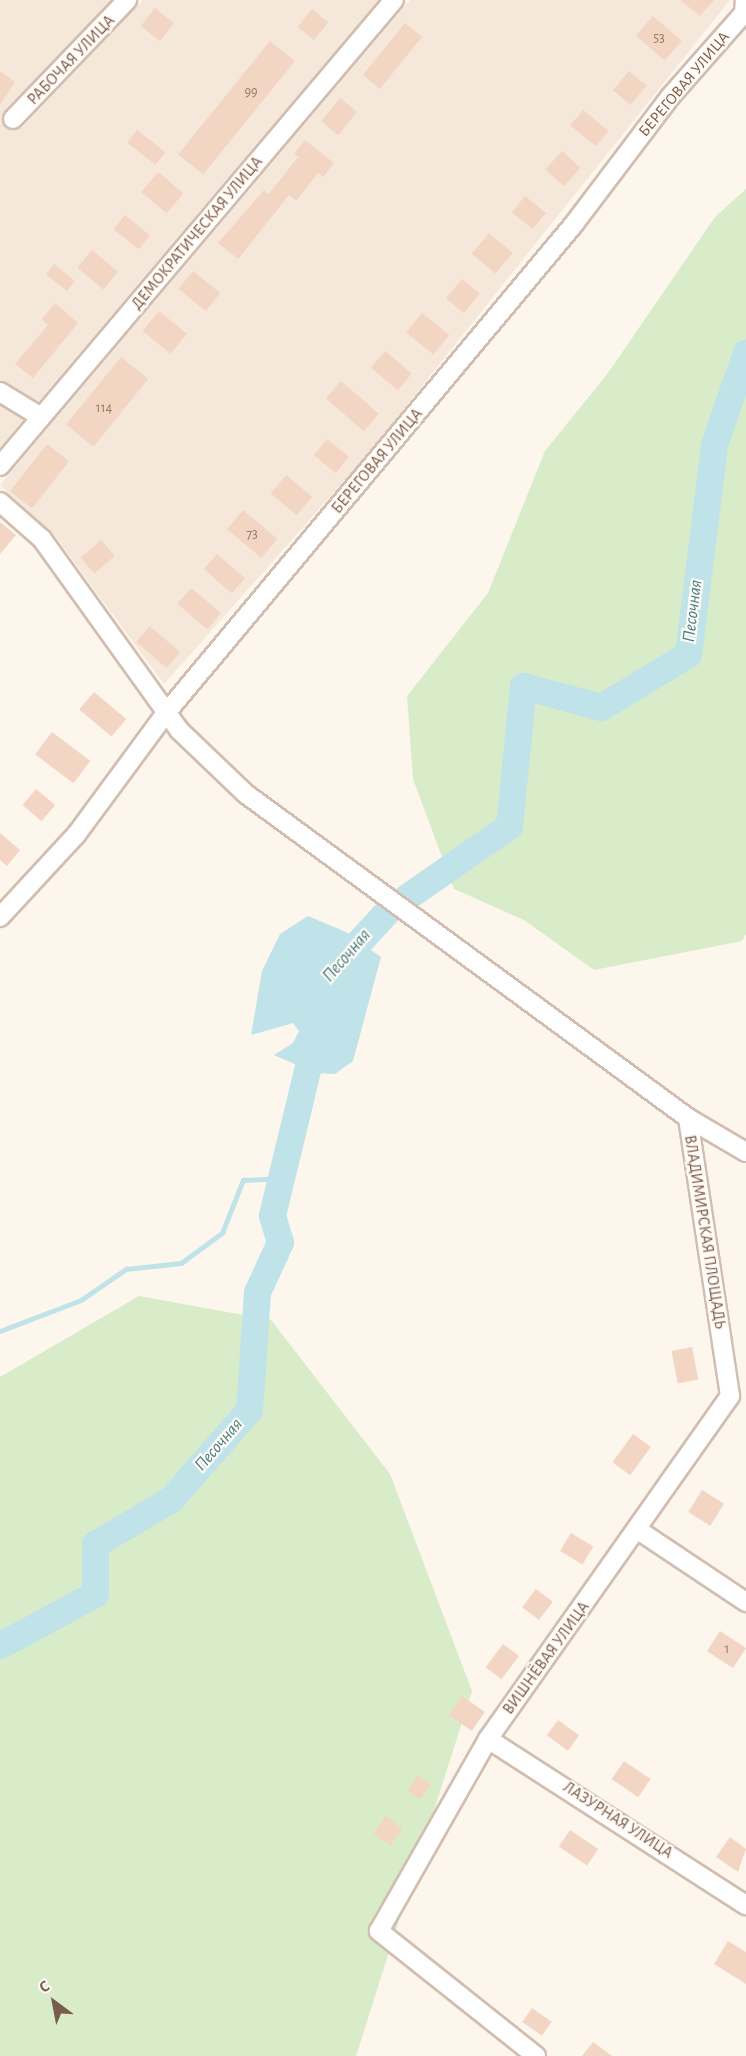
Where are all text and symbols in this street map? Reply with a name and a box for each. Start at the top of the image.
street label: РАБОЧАЯ УЛИЦА [23,11,119,109]
street label: БЕРЕГОВАЯ УЛИЦА [634,27,734,141]
house number: 53 [653,30,665,46]
house number: 99 [244,84,258,100]
street label: ДЕМОКРАТИЧЕСКАЯ УЛИЦА [127,153,267,313]
house number: 114 [96,400,112,416]
street label: БЕРЕГОВАЯ УЛИЦА [327,404,427,518]
house number: 73 [246,526,258,542]
water label: Песочная [678,579,708,643]
water label: Песочная [318,925,376,987]
street label: ВЛАДИМИРСКАЯ ПЛОЩАДЬ [680,1134,730,1330]
water label: Песочная [190,1414,248,1476]
street label: ВИШНЁВАЯ УЛИЦА [499,1598,593,1718]
house number: 1 [725,1641,729,1657]
street label: ЛАЗУРНАЯ УЛИЦА [560,1777,676,1863]
north arrow [24,1972,84,2032]
text: С [36,1978,52,1996]

